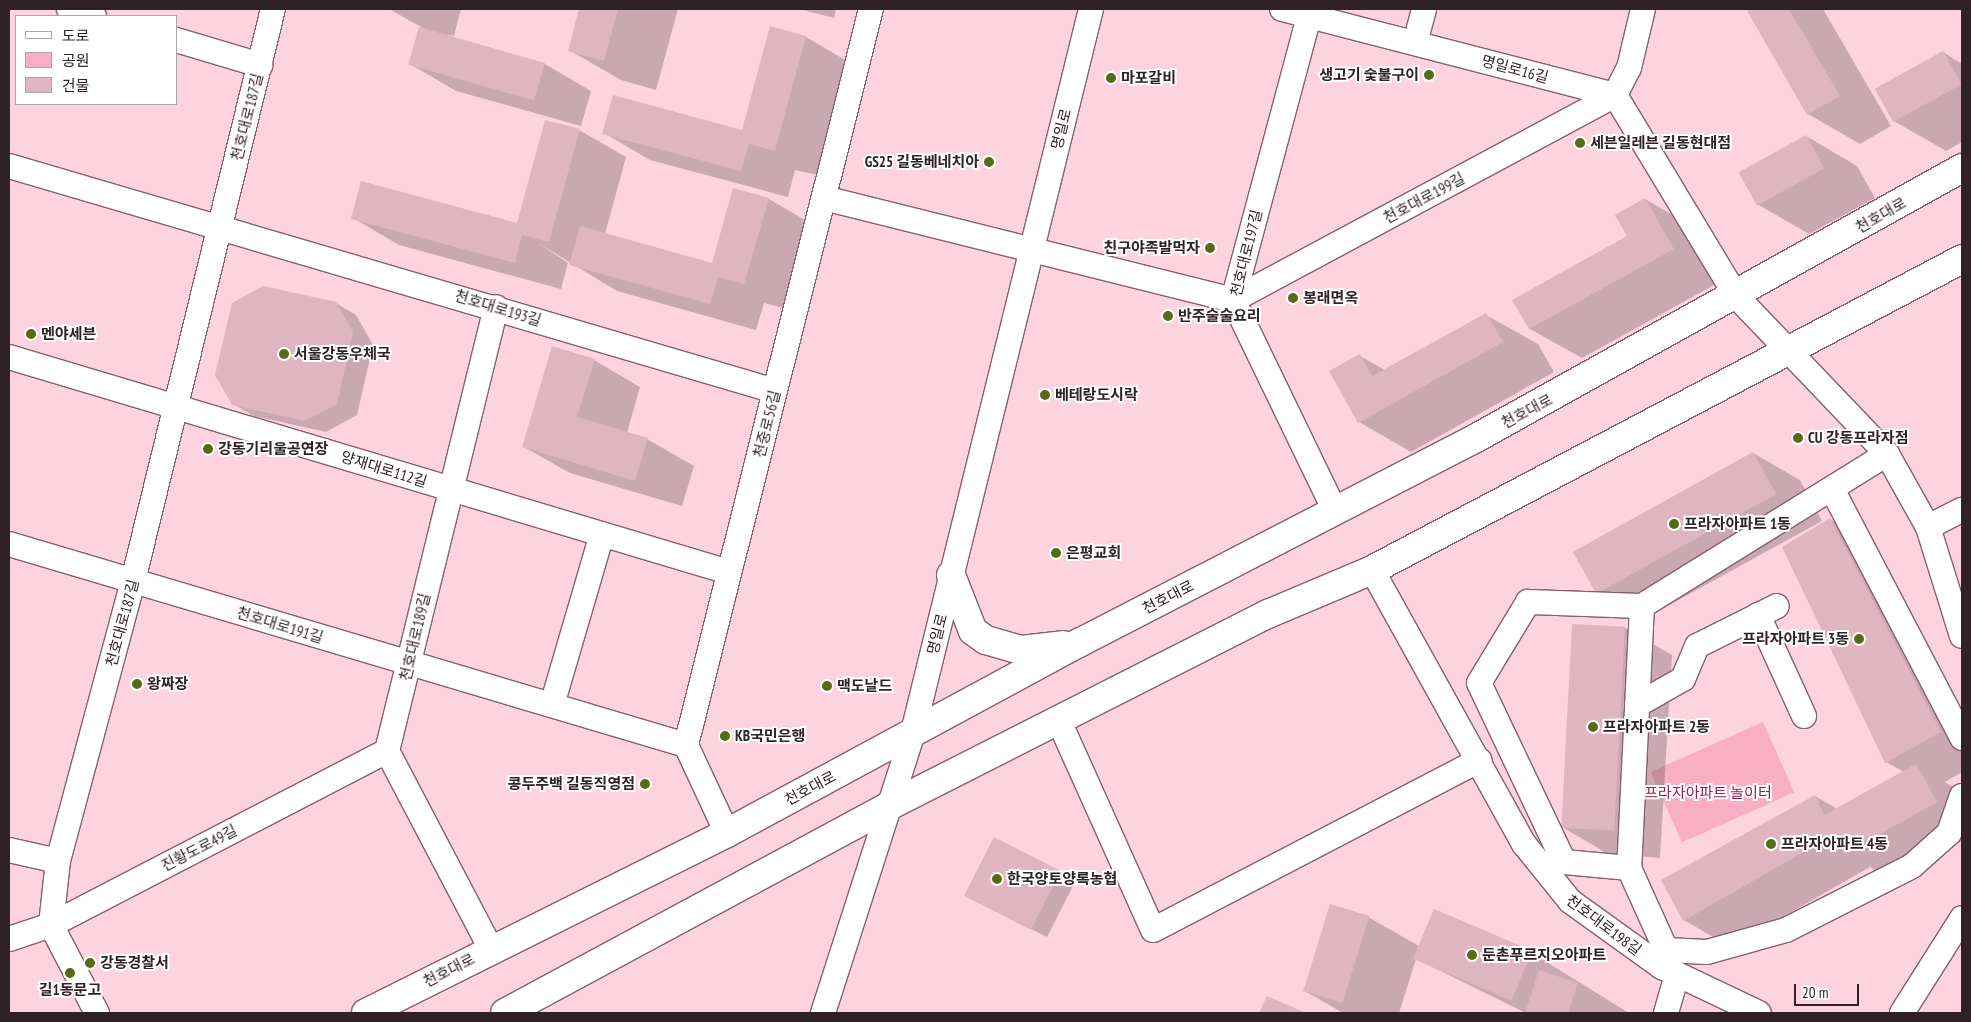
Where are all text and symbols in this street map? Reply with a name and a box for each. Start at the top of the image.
legend [15,15,178,105]
text: 도로 [62,26,90,45]
text: 공원 [62,51,90,70]
street label: 명일로16길 [1479,51,1551,87]
place label: 생고기 숯불구이 [1319,66,1419,84]
place label: 마포갈비 [1121,69,1176,87]
marker: 생고기 숯불구이 [1423,69,1435,81]
street label: 천호대로187길 [227,72,267,162]
marker: 마포갈비 [1105,72,1117,84]
text: 건물 [62,76,90,95]
street label: 명일로 [1047,107,1075,151]
place label: 세븐일레븐 길동현대점 [1590,134,1731,152]
marker: 세븐일레븐 길동현대점 [1574,137,1586,149]
place label: GS25 길동베네치아 [865,153,979,171]
marker: GS25 길동베네치아 [983,156,995,168]
street label: 천호대로199길 [1380,169,1468,227]
street label: 천호대로 [1853,193,1909,237]
street label: 천호대로197길 [1226,208,1266,298]
place label: 친구야족발먹자 [1103,239,1200,257]
marker: 친구야족발먹자 [1204,242,1216,254]
street label: 천호대로193길 [453,286,543,330]
place label: 봉래면옥 [1303,289,1358,307]
marker: 봉래면옥 [1287,292,1299,304]
place label: 반주술술요리 [1178,307,1261,325]
marker: 반주술술요리 [1162,310,1174,322]
place label: 멘야세븐 [41,325,96,343]
marker: 멘야세븐 [25,328,37,340]
place label: 서울강동우체국 [294,345,391,363]
marker: 서울강동우체국 [278,348,290,360]
place label: 베테랑도시락 [1055,386,1138,404]
street label: 천중로56길 [750,388,784,460]
marker: 베테랑도시락 [1039,389,1051,401]
street label: 천호대로 [1498,390,1556,432]
place label: CU 강동프라자점 [1808,429,1908,447]
marker: CU 강동프라자점 [1792,432,1804,444]
place label: 강동기리울공연장 [218,440,328,458]
marker: 강동기리울공연장 [202,443,214,455]
street label: 양재대로112길 [339,447,429,491]
place label: 프라자아파트 1동 [1684,515,1791,533]
marker: 프라자아파트 1동 [1668,518,1680,530]
place label: 은평교회 [1066,544,1121,562]
marker: 은평교회 [1050,547,1062,559]
street label: 천호대로 [1139,576,1197,618]
street label: 천호대로187길 [102,578,142,668]
street label: 천호대로189길 [396,591,434,683]
street label: 천호대로191길 [235,603,325,647]
street label: 명일로 [923,612,951,656]
place label: 프라자아파트 3동 [1742,630,1849,648]
marker: 프라자아파트 3동 [1853,633,1865,645]
place label: 왕짜장 [147,675,188,693]
place label: 맥도날드 [837,677,892,695]
marker: 왕짜장 [131,678,143,690]
marker: 맥도날드 [821,680,833,692]
place label: 프라자아파트 2동 [1603,718,1710,736]
marker: 프라자아파트 2동 [1587,721,1599,733]
place label: KB국민은행 [735,727,805,745]
marker: KB국민은행 [719,730,731,742]
street label: 천호대로 [781,767,839,809]
place label: 콩두주백 길동직영점 [508,775,635,793]
marker: 콩두주백 길동직영점 [639,778,651,790]
park label: 프라자아파트 놀이터 [1644,784,1772,802]
street label: 진황도로49길 [158,821,240,875]
place label: 프라자아파트 4동 [1781,835,1888,853]
marker: 프라자아파트 4동 [1765,838,1777,850]
place label: 한국양토양록농협 [1007,870,1117,888]
marker: 한국양토양록농협 [991,873,1003,885]
street label: 천호대로198길 [1563,891,1645,959]
place label: 둔촌푸르지오아파트 [1482,946,1606,964]
street label: 천호대로 [420,949,478,991]
marker: 둔촌푸르지오아파트 [1466,949,1478,961]
place label: 강동경찰서 [100,954,169,972]
marker: 강동경찰서 [84,957,96,969]
marker: 길1동문고 [64,967,76,979]
scale bar [1796,974,1861,1006]
place label: 길1동문고 [39,981,101,999]
text: 20 m [1802,983,1828,1002]

